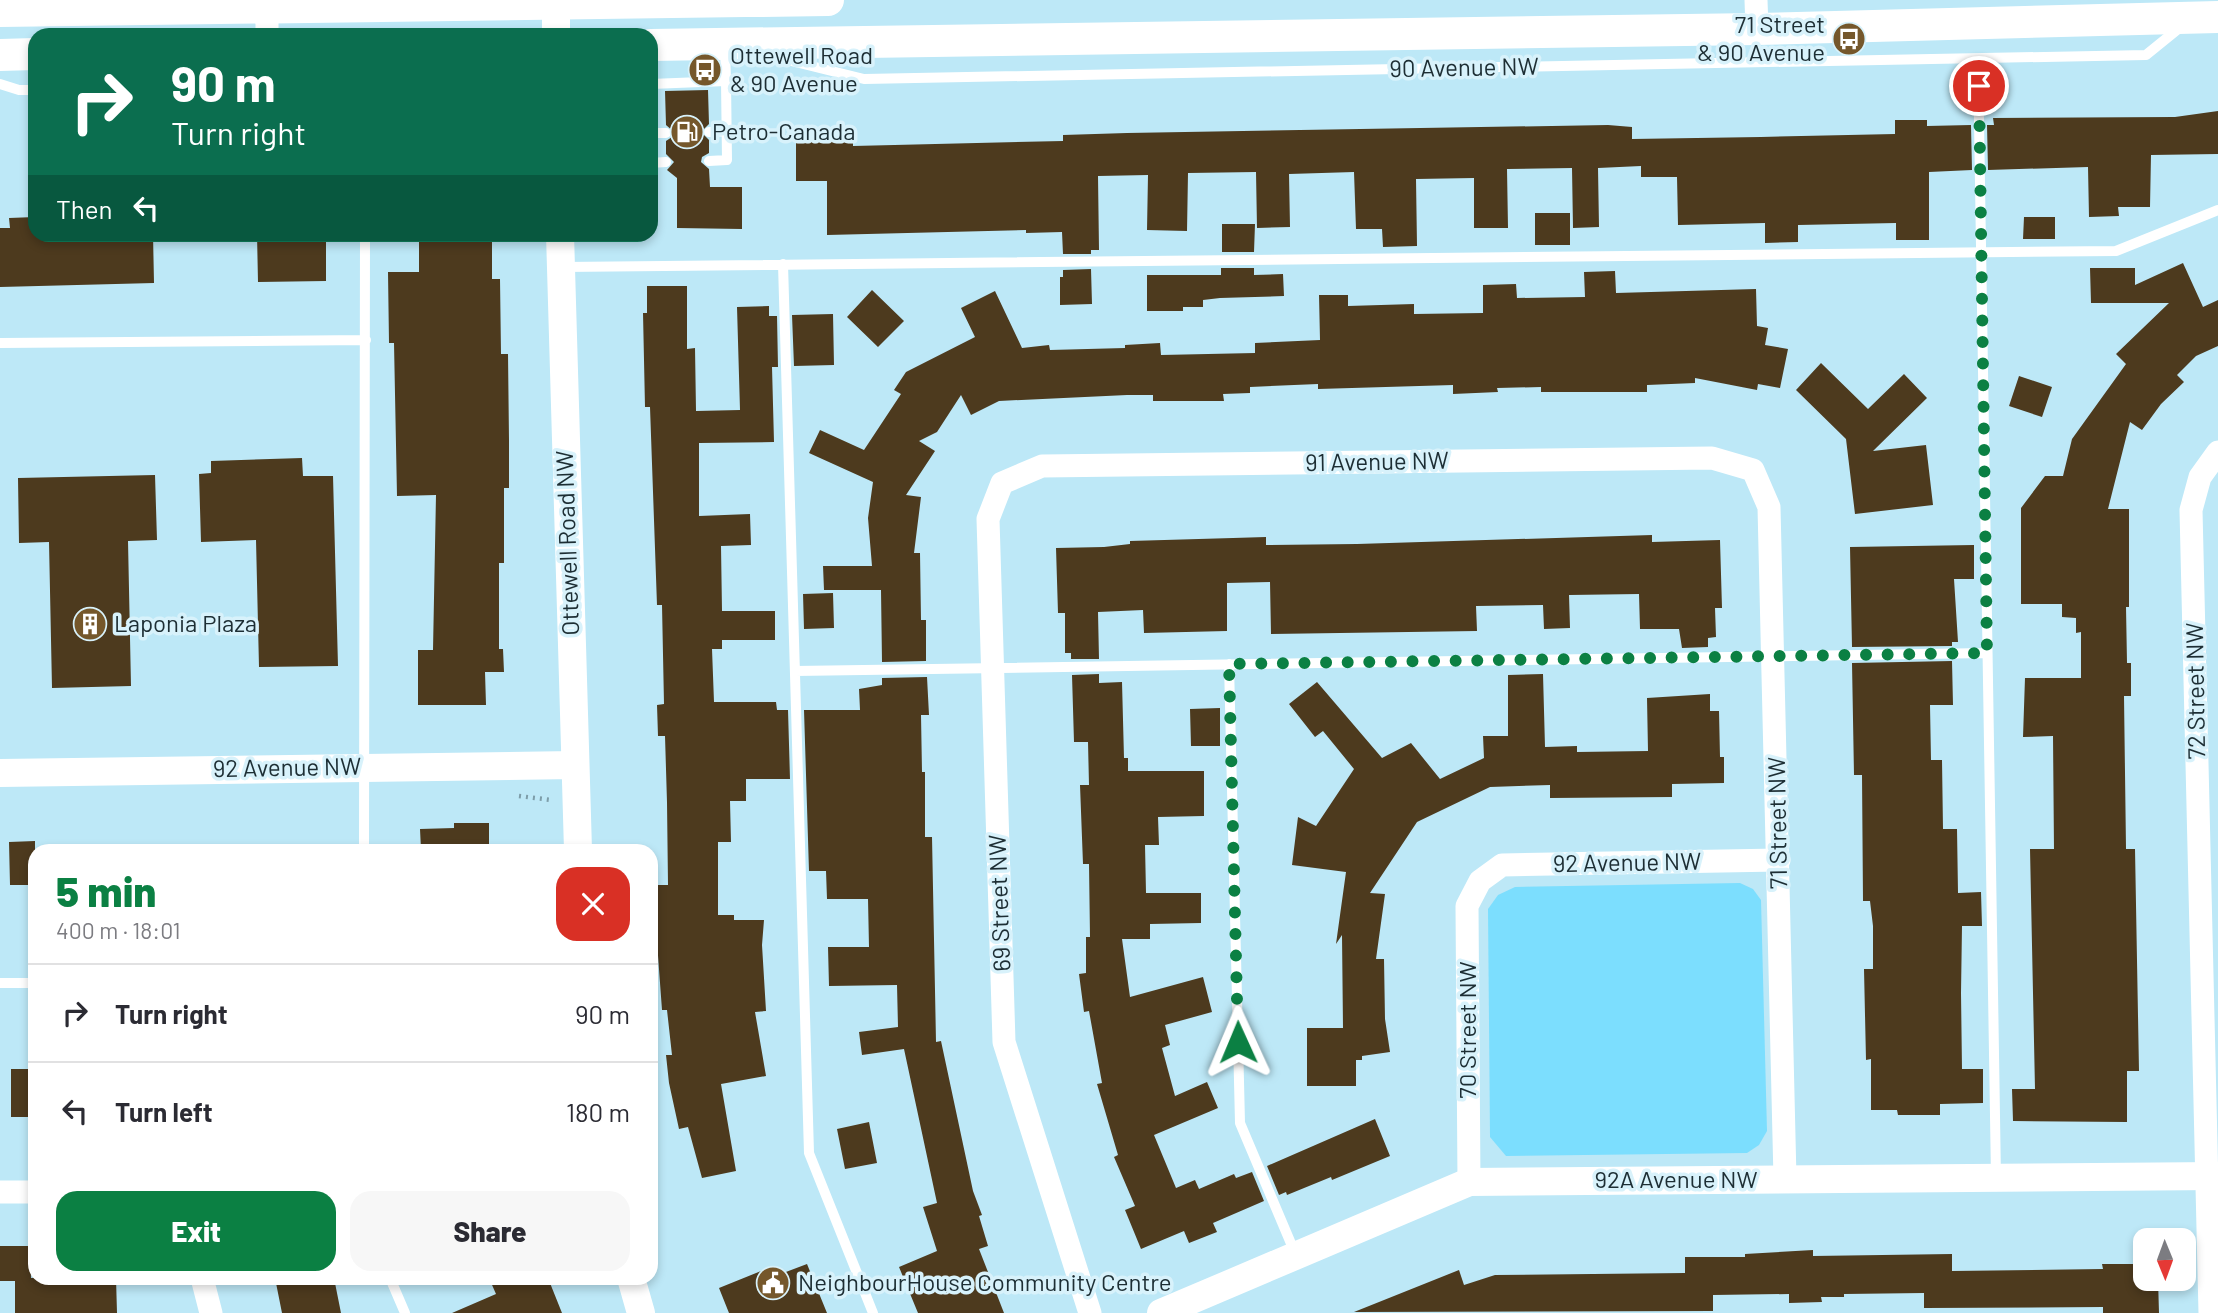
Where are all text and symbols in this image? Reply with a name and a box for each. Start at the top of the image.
place label: 71 Street & 90 Avenue [1697,9,1825,66]
bus stop icon: 71 Street & 90 Avenue [1830,20,1868,58]
place label: Ottewell Road & 90 Avenue [730,40,873,97]
bus stop icon: Ottewell Road & 90 Avenue [686,51,724,89]
street label: 90 Avenue NW [1389,51,1539,82]
text: 90 m [171,53,276,112]
icon: right [56,56,147,147]
pin [1949,56,2009,116]
icon: arrive [1960,67,1998,105]
text: Turn right [171,113,306,151]
fuel station icon: Petro-Canada [668,113,706,151]
place label: Petro-Canada [712,116,856,145]
icon: left [127,189,165,227]
text: Then [56,193,113,224]
street label: 91 Avenue NW [1305,445,1449,476]
street label: Ottewell Road NW [549,450,584,636]
building icon: Laponia Plaza [71,605,109,643]
place label: Laponia Plaza [114,608,257,637]
street label: 72 Street NW [2179,622,2210,760]
street label: 92 Avenue NW [212,751,361,782]
street label: 71 Street NW [1761,757,1792,889]
street label: 69 Street NW [982,834,1015,972]
street label: 92 Avenue NW [1552,846,1701,877]
text: 5 min [56,865,156,915]
button: close [556,867,630,941]
text: 400 m · 18:01 [56,916,181,944]
street label: 70 Street NW [1452,961,1481,1099]
icon: right [56,994,94,1032]
text: Turn right [115,998,228,1029]
text: 90 m [575,998,630,1029]
position arrow [1201,1005,1275,1079]
icon: left [56,1092,94,1130]
text: Turn left [115,1096,213,1127]
text: 180 m [566,1096,630,1127]
street label: 92A Avenue NW [1594,1164,1758,1193]
button: Exit [56,1191,336,1271]
button: Share [350,1191,630,1271]
north arrow [2133,1228,2196,1292]
map controls [2133,1228,2196,1291]
public building icon: NeighbourHouse Community Centre [754,1264,792,1302]
place label: NeighbourHouse Community Centre [798,1267,1172,1296]

